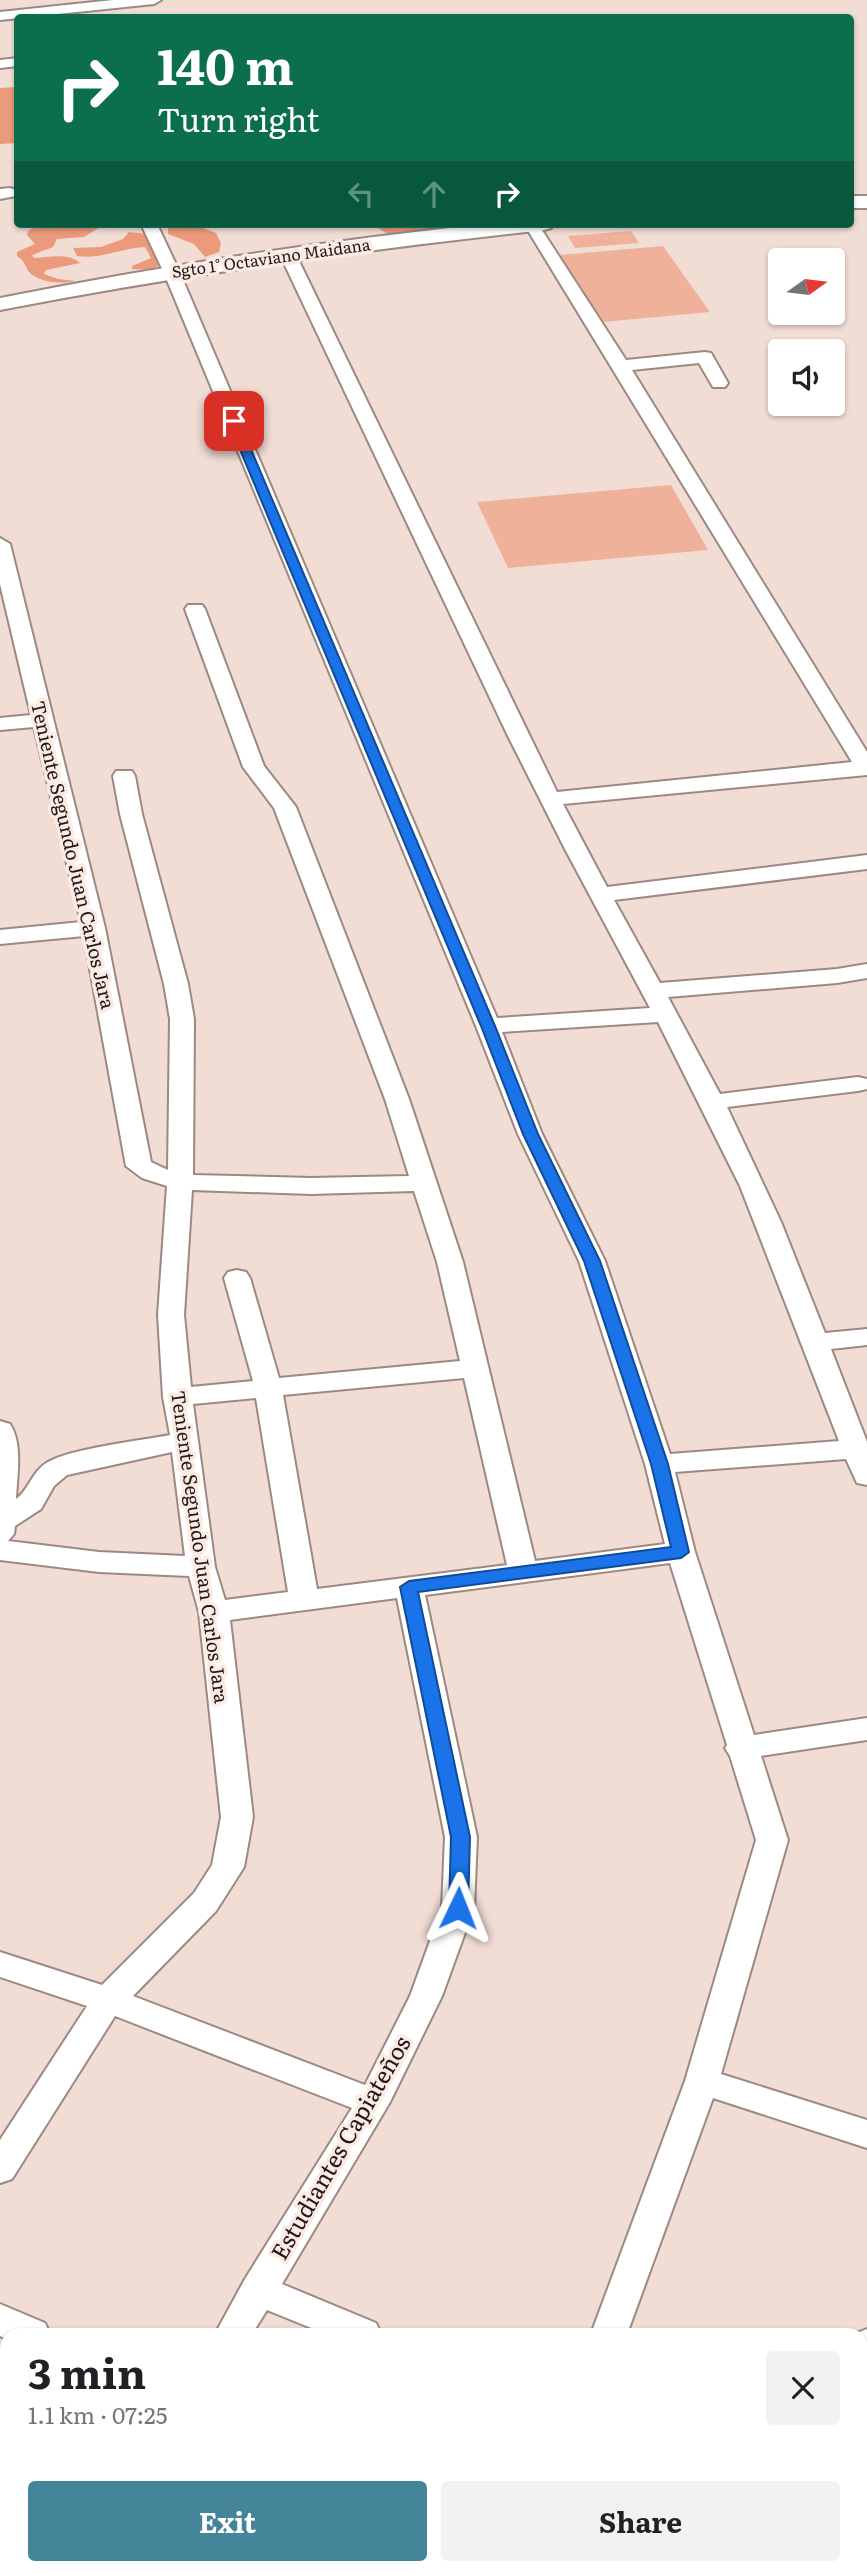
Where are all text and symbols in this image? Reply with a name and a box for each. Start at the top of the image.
text: 140 m [157,27,294,100]
icon: right [42,42,133,133]
text: Turn right [157,94,319,142]
icon: left [342,175,380,213]
icon: ahead [415,175,453,213]
icon: right [488,175,526,213]
street label: Sgto 1° Octaviano Maidana [170,231,372,283]
north arrow [768,248,845,326]
map controls [768,248,845,416]
button: sound [768,339,845,416]
pin [204,391,264,451]
icon: arrive [215,402,253,440]
street label: Teniente Segundo Juan Carlos Jara [25,698,123,1012]
street label: Teniente Segundo Juan Carlos Jara [165,1389,237,1706]
position arrow [421,1871,495,1945]
street label: Estudiantes Capiateños [261,2029,417,2265]
text: 3 min [28,2340,146,2402]
button: close [766,2351,840,2425]
text: 1.1 km · 07:25 [28,2397,167,2431]
button: Exit [28,2481,427,2561]
button: Share [441,2481,840,2561]

